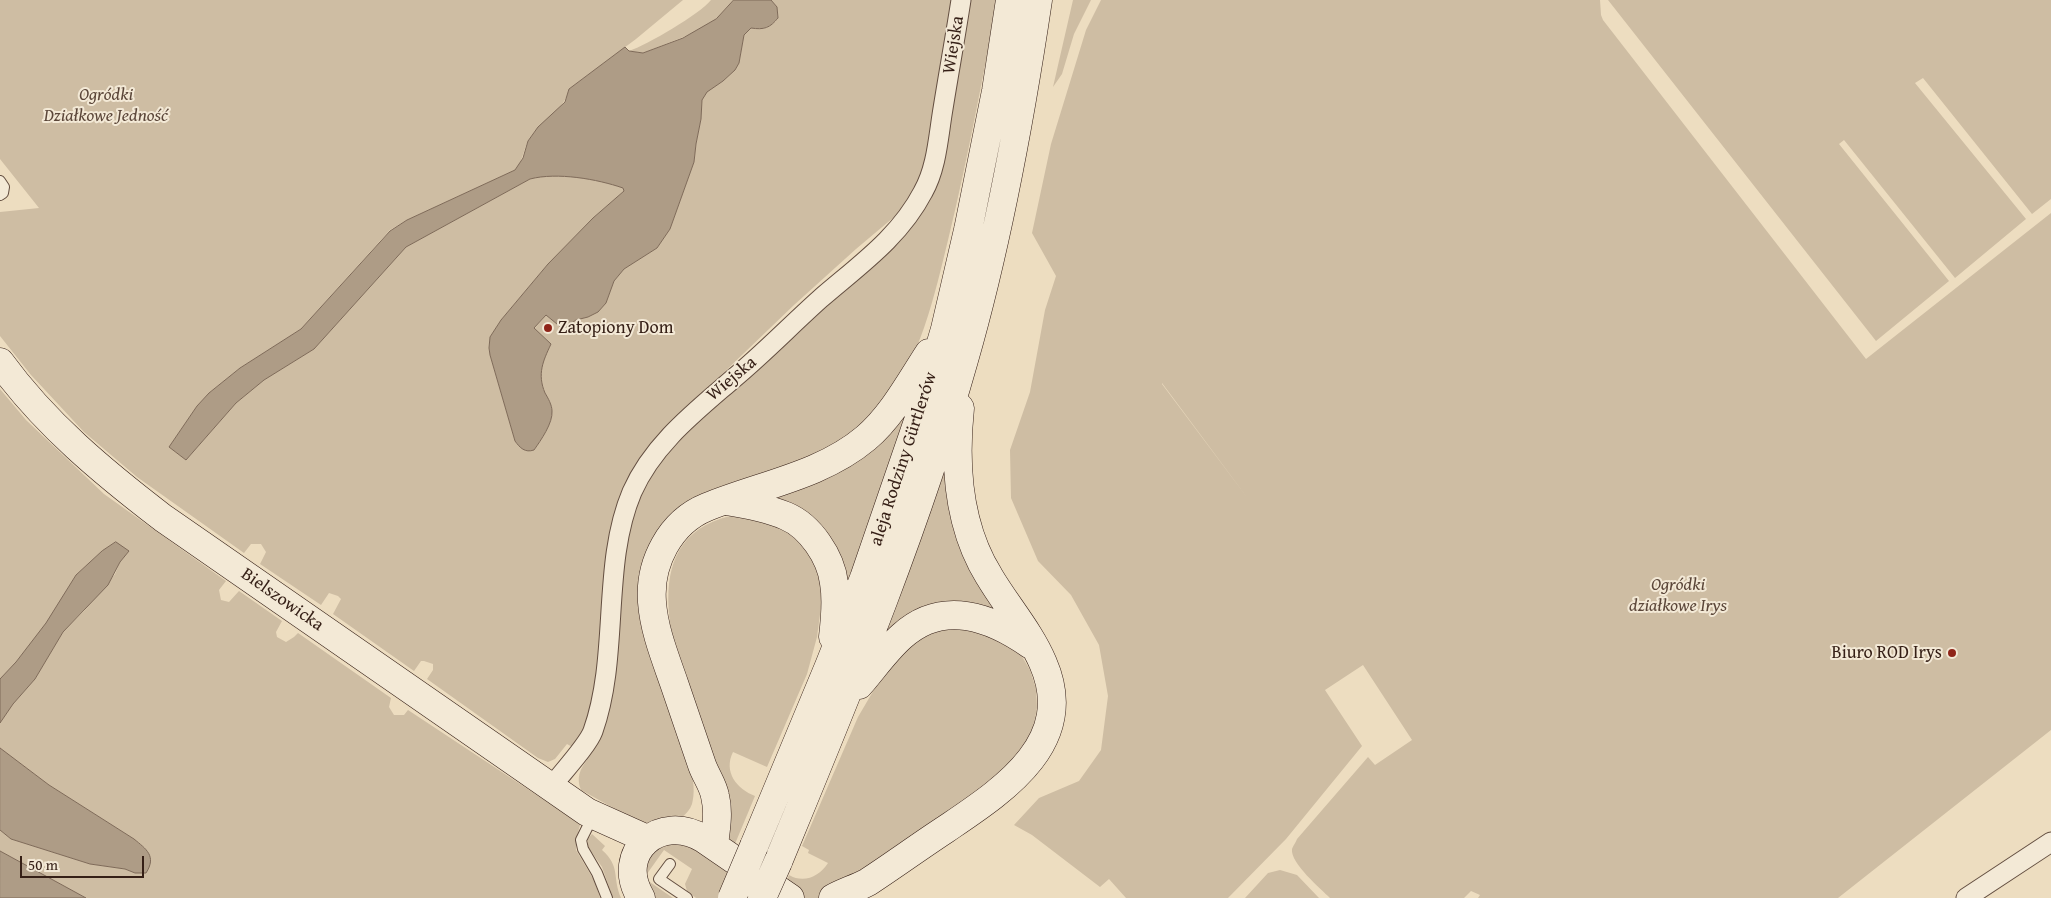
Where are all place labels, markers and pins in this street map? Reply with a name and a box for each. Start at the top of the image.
place label: Zatopiony Dom [558,317,673,339]
marker: Zatopiony Dom [542,322,554,334]
place label: Biuro ROD Irys [1831,642,1942,664]
marker: Biuro ROD Irys [1946,647,1958,659]

